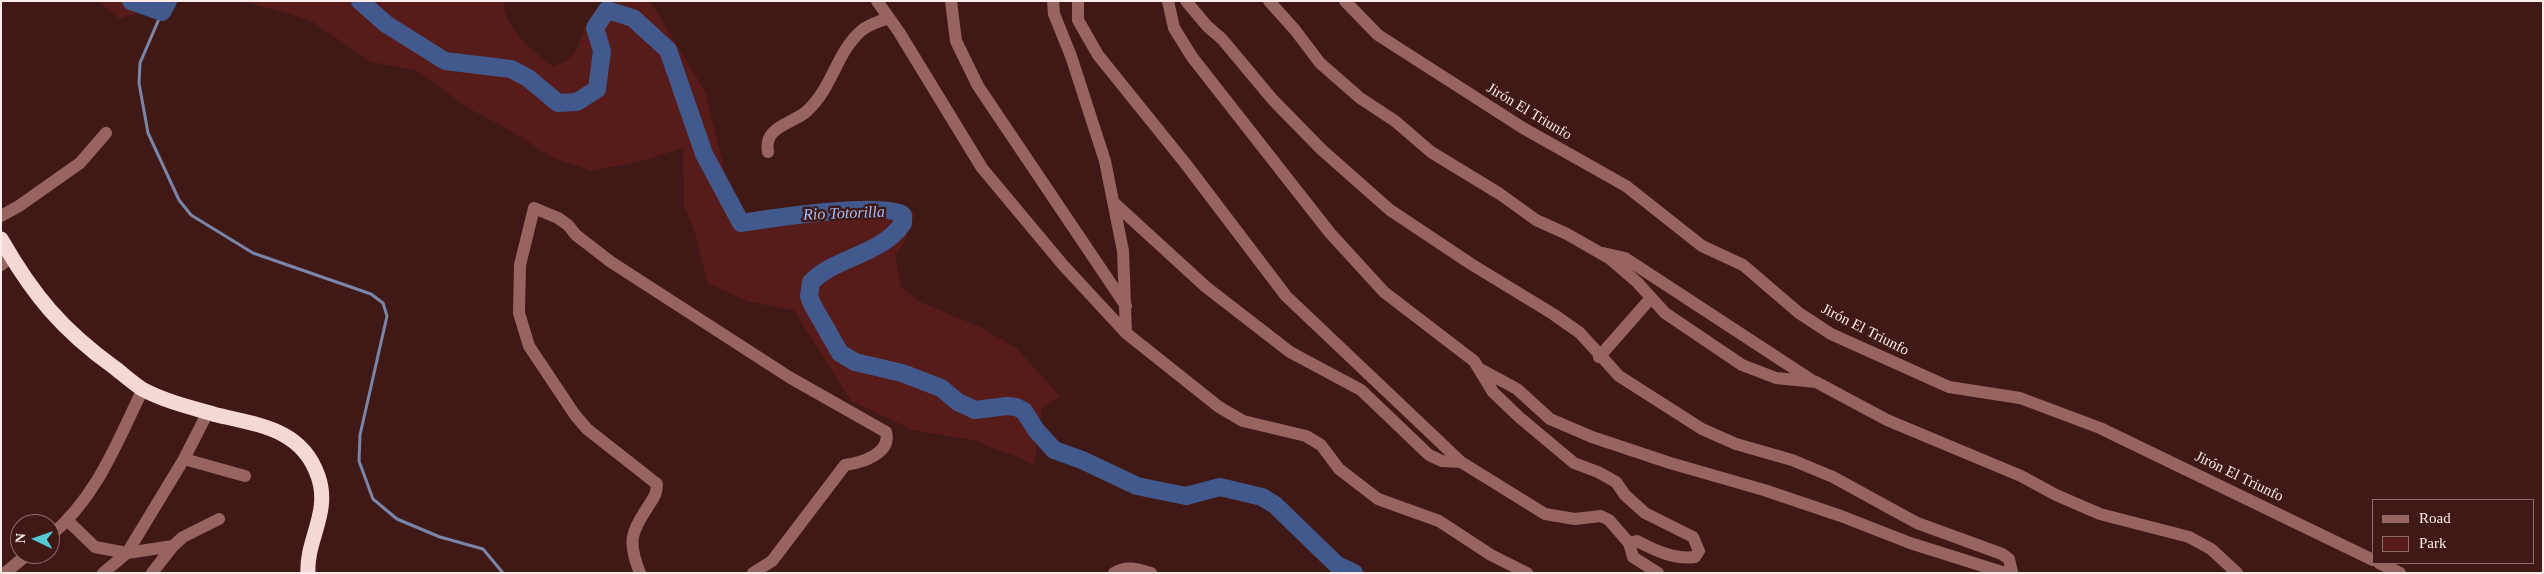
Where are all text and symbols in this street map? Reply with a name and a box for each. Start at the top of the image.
street label: Jirón El Triunfo [1483,80,1575,144]
water label: Rio Totorilla [803,203,885,225]
street label: Jirón El Triunfo [1818,300,1912,360]
street label: Jirón El Triunfo [2192,448,2286,506]
legend [2372,499,2534,564]
text: Road [2419,510,2451,526]
north arrow [10,514,60,564]
text: N [13,533,28,544]
text: Park [2419,535,2447,551]

